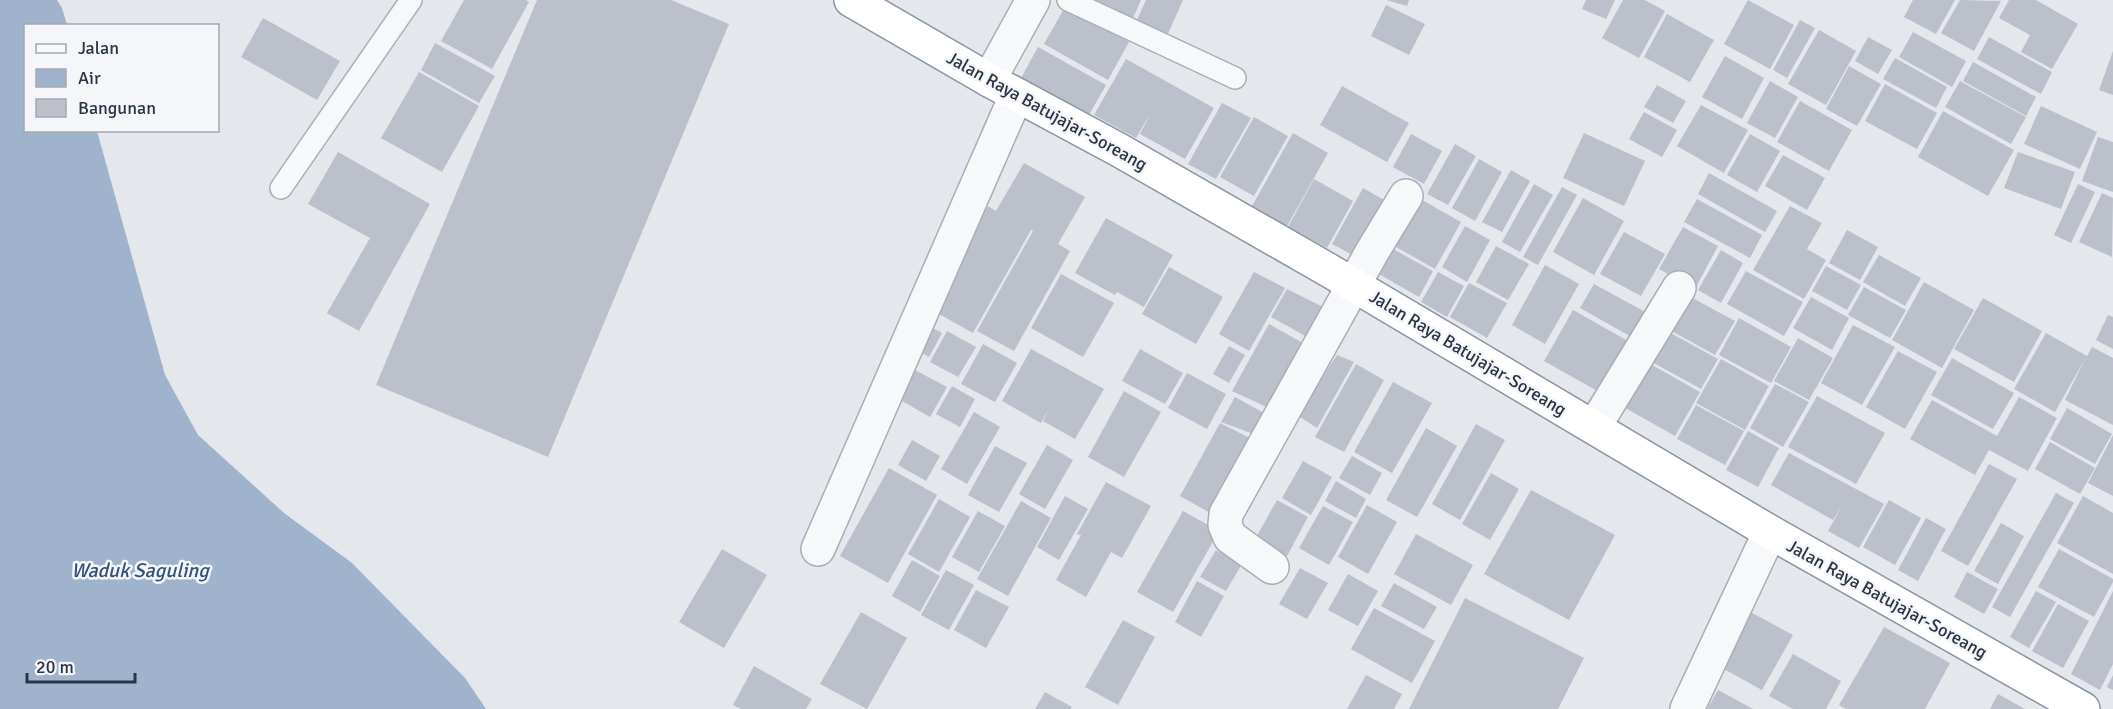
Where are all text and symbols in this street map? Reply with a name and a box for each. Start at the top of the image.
legend [24,24,219,132]
text: Jalan [78,37,119,59]
street label: Jalan Raya Batujajar-Soreang [943,47,1151,175]
text: Air [78,67,101,89]
text: Bangunan [78,97,156,119]
street label: Jalan Raya Batujajar-Soreang [1365,285,1571,421]
street label: Jalan Raya Batujajar-Soreang [1783,535,1991,663]
water label: Waduk Saguling [71,558,210,583]
scale bar [27,646,135,684]
text: 20 m [36,656,74,678]

